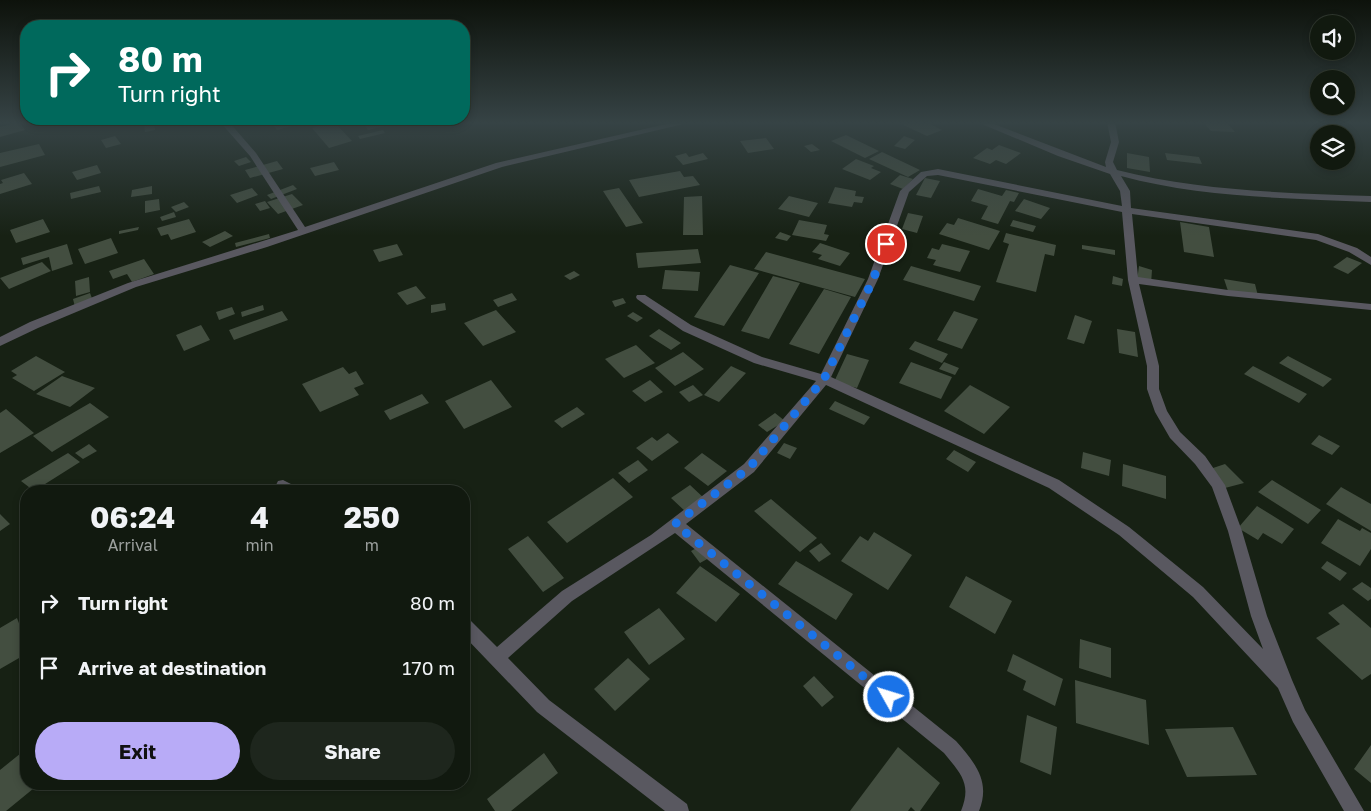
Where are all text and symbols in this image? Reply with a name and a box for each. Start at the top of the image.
map controls [1310,15,1355,170]
button: sound [1310,15,1355,60]
text: 80 m [118,38,203,80]
icon: right [35,40,100,105]
button: search [1310,70,1355,115]
text: Turn right [118,80,221,107]
button: layers [1310,125,1355,170]
pin [865,223,907,265]
icon: arrive [872,230,900,258]
text: 06:24 [90,499,175,535]
text: 4 [250,499,269,535]
text: 250 [344,499,400,535]
text: Arrival [108,535,158,555]
text: min [245,535,274,555]
text: m [365,535,379,555]
icon: right [35,589,63,617]
text: Turn right [78,591,168,614]
text: 80 m [410,591,455,614]
icon: arrive [35,654,63,682]
text: Arrive at destination [78,656,266,679]
text: 170 m [402,656,455,679]
position arrow [862,670,914,722]
button: Exit [35,722,240,780]
button: Share [250,722,455,780]

